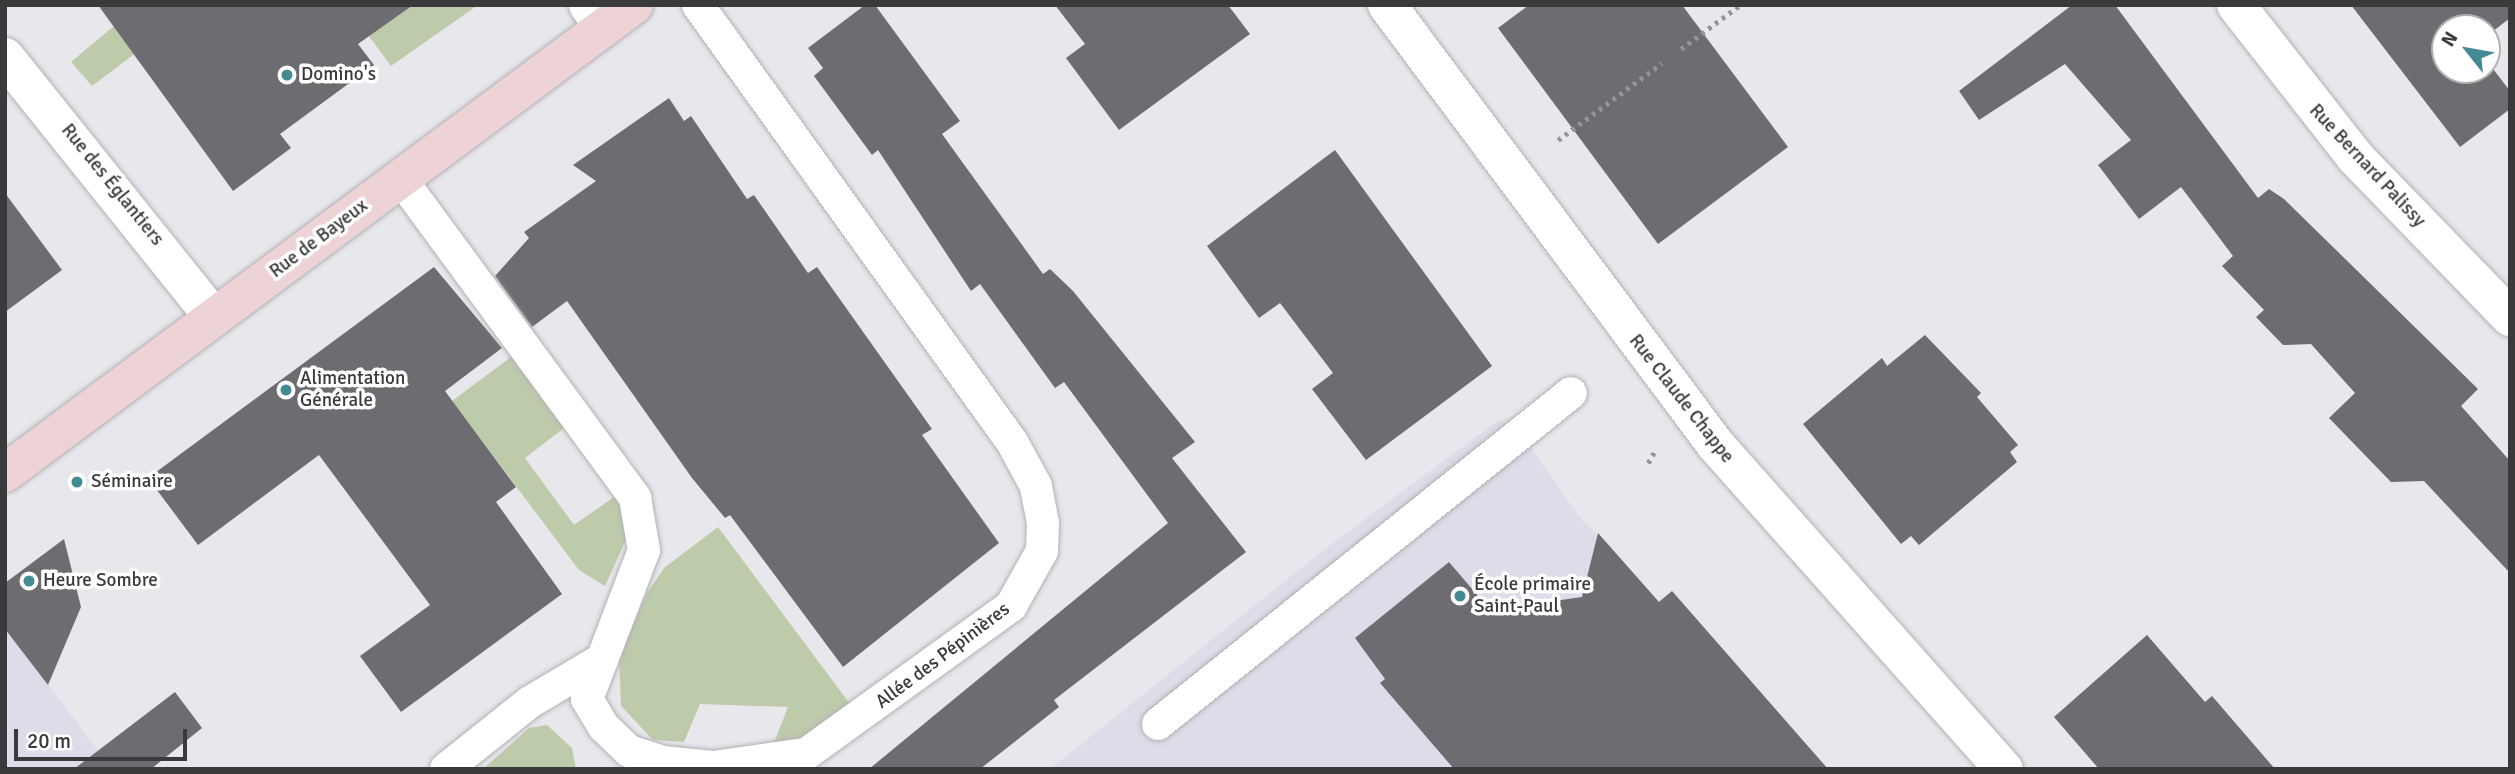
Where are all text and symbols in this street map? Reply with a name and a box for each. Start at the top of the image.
north arrow [2431,14,2501,84]
text: N [2436,27,2463,51]
place label: Domino's [301,64,376,86]
marker: Domino's [279,67,295,83]
street label: Rue Bernard Palissy [2304,100,2430,232]
street label: Rue des Églantiers [56,120,168,250]
street label: Rue de Bayeux [265,195,373,283]
street label: Rue Claude Chappe [1624,330,1738,468]
place label: Alimentation Générale [300,368,405,412]
marker: Alimentation Générale [278,382,294,398]
place label: Séminaire [91,471,173,493]
marker: Séminaire [69,474,85,490]
place label: Heure Sombre [43,570,158,592]
marker: Heure Sombre [21,573,37,589]
place label: École primaire Saint-Paul [1474,574,1591,618]
marker: École primaire Saint-Paul [1452,588,1468,604]
street label: Allée des Pépinières [871,598,1015,714]
scale bar [18,714,191,758]
text: 20 m [27,728,71,754]

